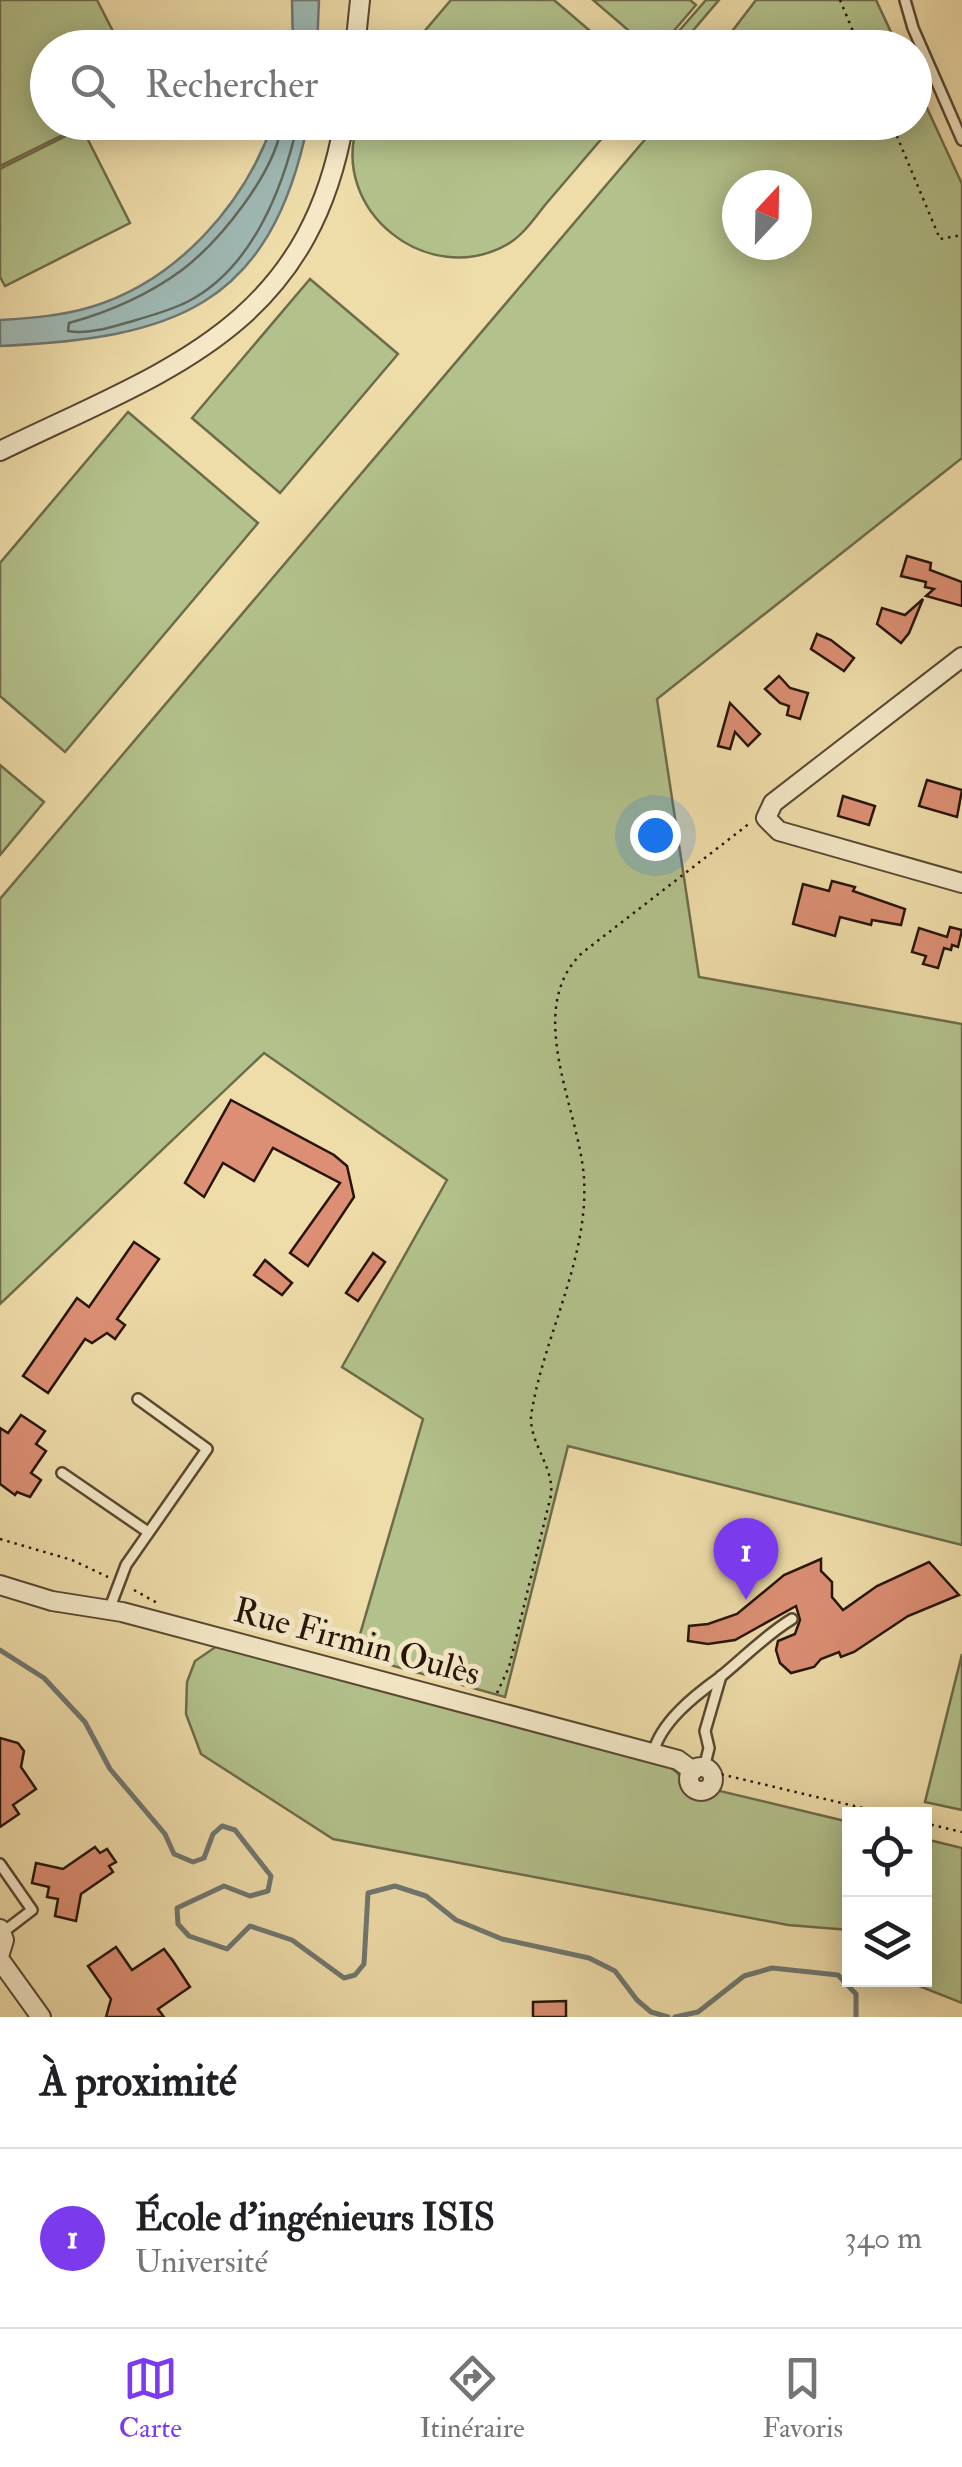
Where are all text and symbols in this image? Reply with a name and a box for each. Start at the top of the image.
search box [30,30,932,140]
icon: search [65,58,120,113]
text: Rechercher [145,61,318,109]
north arrow [722,170,812,260]
your location [630,810,681,861]
pin: 1 [714,1518,778,1600]
street label: Rue Firmin Oulès [229,1588,485,1696]
map controls [842,1807,932,1987]
button: locate [842,1807,932,1897]
button: layers [842,1897,932,1987]
text: À proximité [40,2056,236,2108]
text: École d'ingénieurs ISIS [135,2194,495,2242]
text: 1 [67,2218,78,2258]
text: 340 m [845,2218,922,2258]
text: Université [135,2242,268,2282]
tab: Carte [119,2351,182,2446]
tab: Itinéraire [420,2351,525,2446]
tab: Favoris [762,2351,843,2446]

